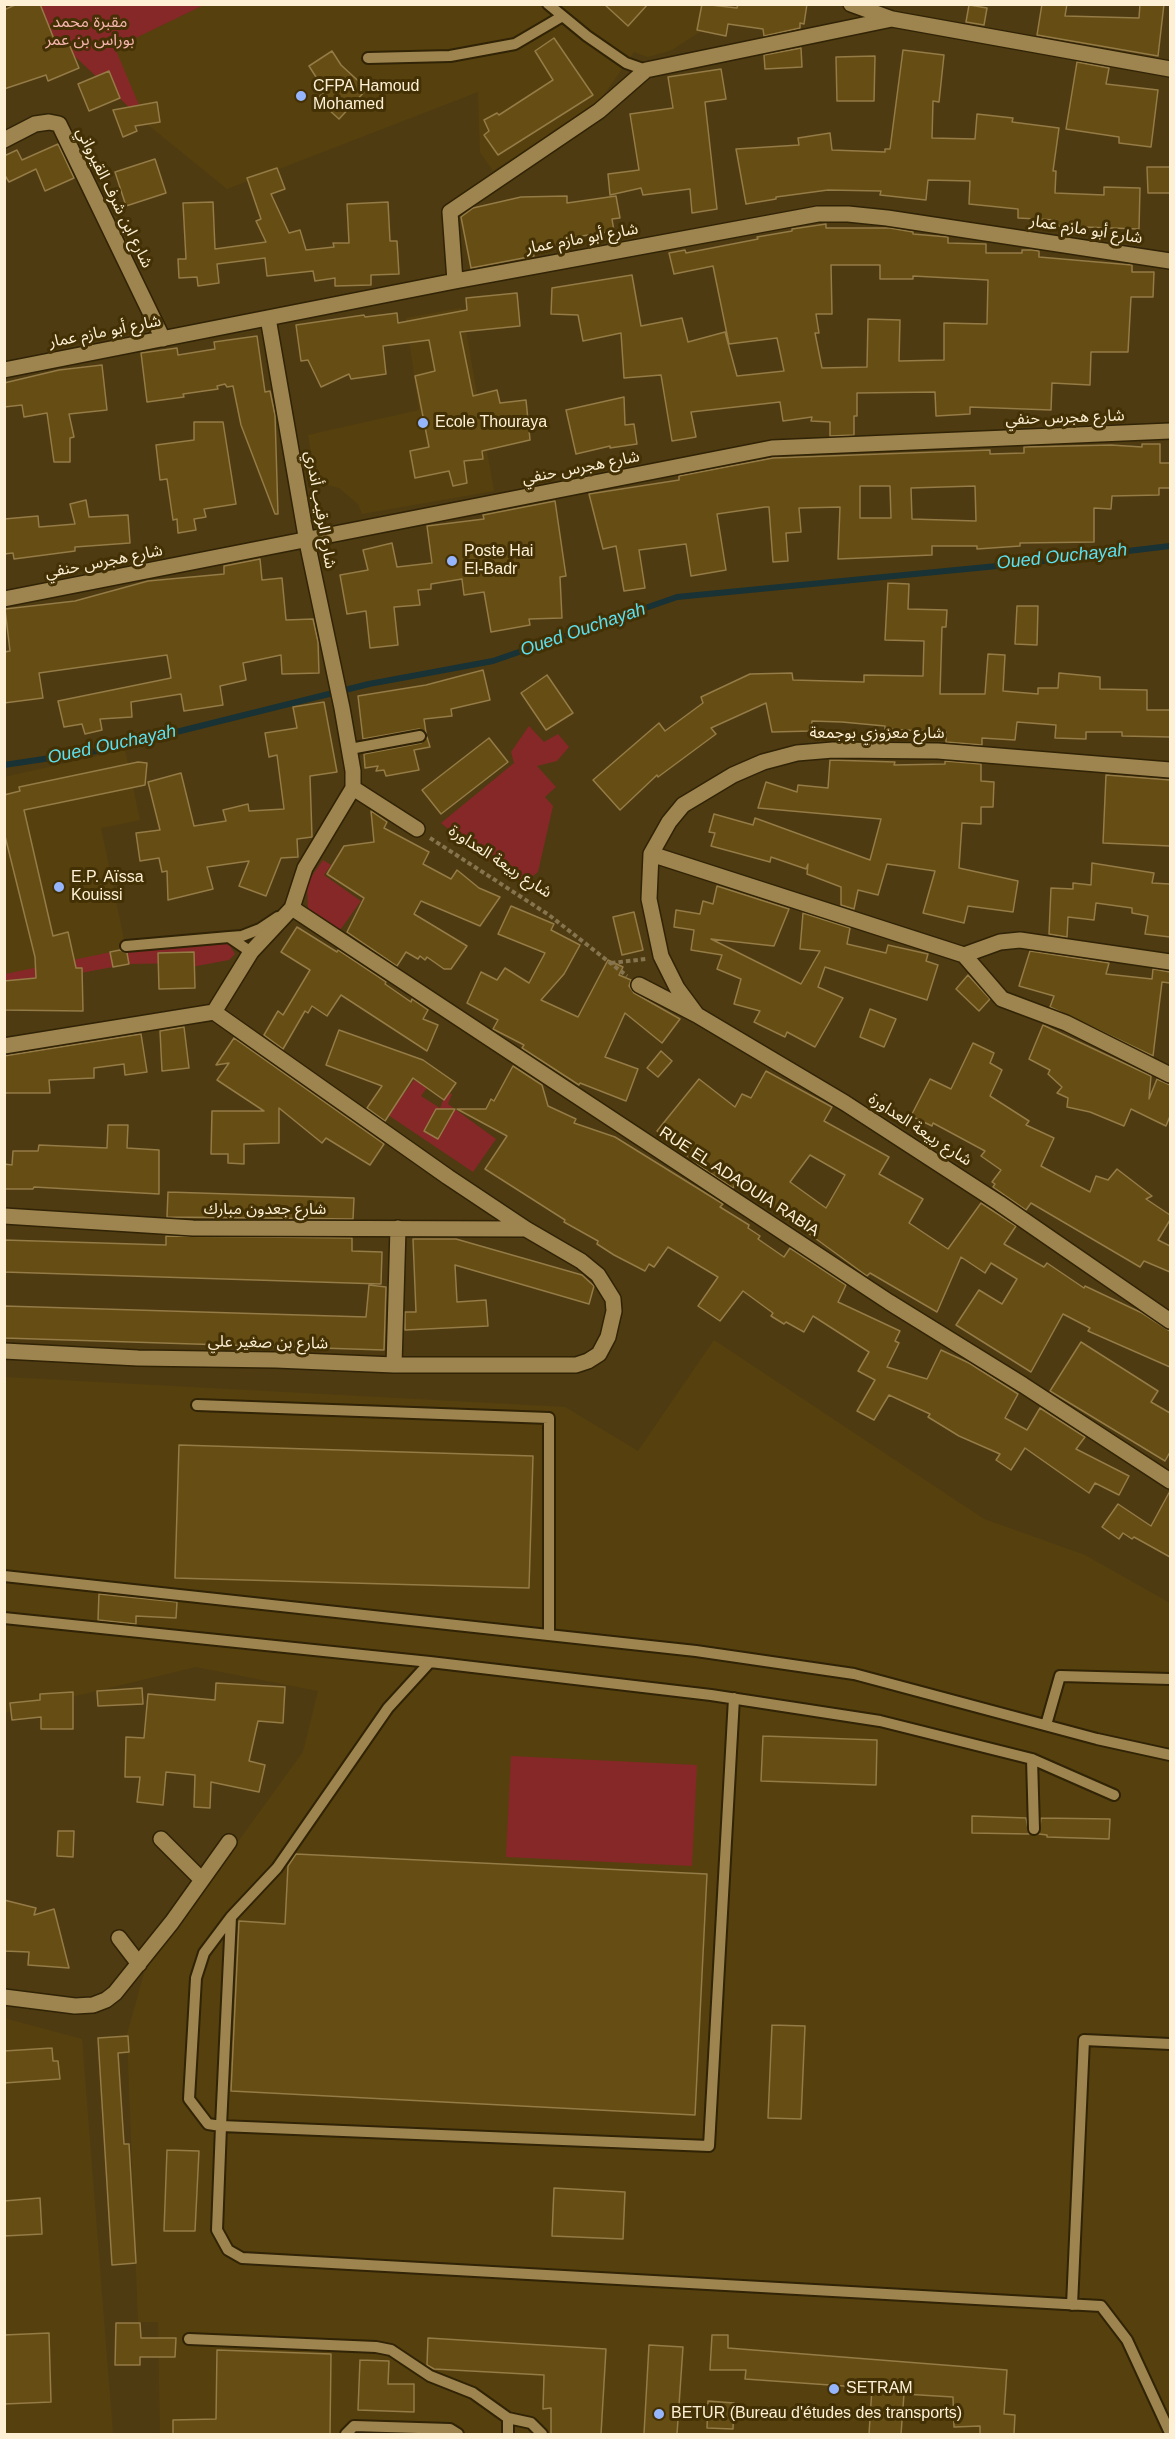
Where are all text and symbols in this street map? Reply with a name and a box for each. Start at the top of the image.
park label: مقبرة محمد بوراس بن عمر [46,13,134,51]
place label: CFPA Hamoud Mohamed [313,77,419,115]
marker: CFPA Hamoud Mohamed [294,89,308,103]
street label: شارع ابن شرف القيرواني [72,125,156,271]
street label: شارع أبو مازم عمار [1028,212,1144,248]
street label: شارع أبو مازم عمار [524,220,640,258]
street label: شارع أبو مازم عمار [47,312,163,352]
street label: شارع هجرس حنفي [1005,406,1125,430]
place label: Ecole Thouraya [435,413,547,433]
marker: Ecole Thouraya [416,416,430,430]
street label: شارع هجرس حنفي [521,447,641,489]
street label: شارع الرقيب أندري [300,450,340,570]
water label: Oued Ouchayah [996,539,1128,575]
street label: شارع هجرس حنفي [44,541,164,583]
place label: Poste Hai El-Badr [464,542,533,580]
marker: Poste Hai El-Badr [445,554,459,568]
water label: Oued Ouchayah [518,598,648,662]
water label: Oued Ouchayah [46,721,178,769]
street label: شارع معزوزي بوجمعة [810,724,944,744]
street label: شارع ربيعة العداورة [445,821,555,903]
place label: E.P. Aïssa Kouissi [71,868,144,906]
marker: E.P. Aïssa Kouissi [52,880,66,894]
street label: شارع ربيعة العداورة [865,1089,975,1171]
street label: RUE EL ADAOUIA RABIA [655,1123,823,1241]
street label: شارع جعدون مبارك [204,1200,326,1220]
street label: شارع بن صغير علي [208,1332,328,1354]
place label: SETRAM [846,2379,913,2399]
marker: SETRAM [827,2382,841,2396]
place label: BETUR (Bureau d'études des transports) [671,2404,962,2424]
marker: BETUR (Bureau d'études des transports) [652,2407,666,2421]

